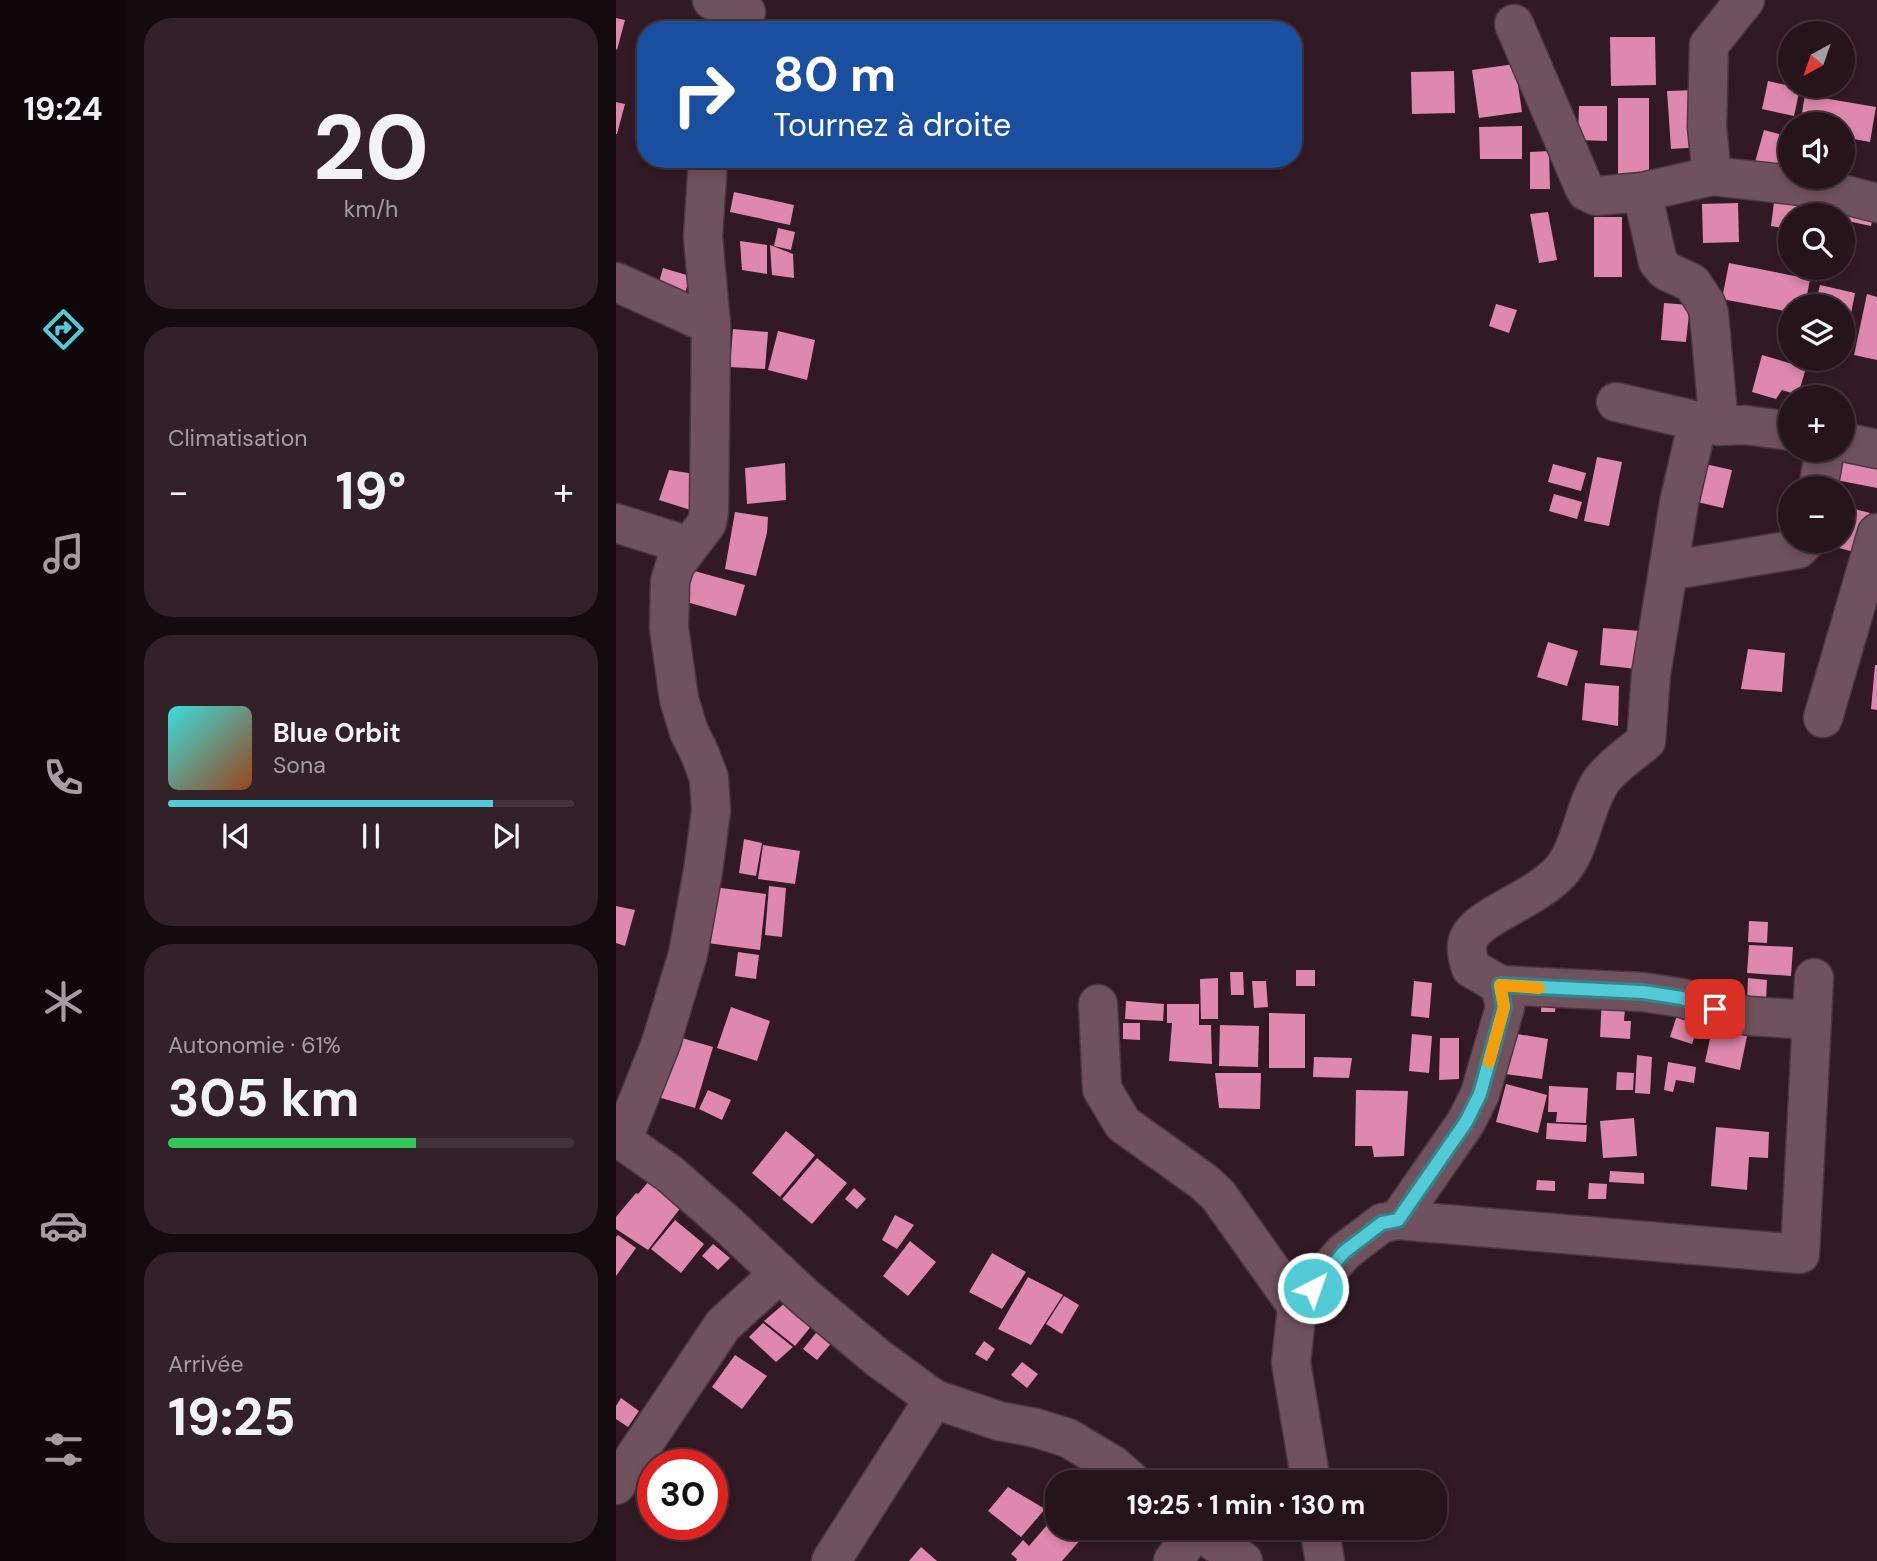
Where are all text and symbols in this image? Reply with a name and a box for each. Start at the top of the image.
north arrow [1778,21,1855,98]
map controls [1778,21,1855,553]
text: 80 m [773,42,896,106]
icon: right [658,49,749,140]
text: 19:24 [23,88,103,130]
text: 20 [313,89,429,207]
text: Tournez à droite [773,104,1011,146]
button: sound [1778,112,1855,189]
text: km/h [344,194,398,224]
button: search [1778,203,1855,280]
button: layers [1778,294,1855,371]
icon: directions [39,305,88,354]
button: + [1778,385,1855,462]
text: Climatisation [168,423,307,453]
text: 19° [336,457,406,525]
text: − [168,467,189,517]
text: + [553,467,574,517]
button: − [1778,476,1855,553]
icon: music [39,529,88,578]
text: Blue Orbit [273,716,401,750]
text: Sona [273,750,326,780]
icon: phone [39,753,88,802]
icon: previous [217,817,255,855]
icon: pause [352,817,390,855]
icon: next [487,817,525,855]
icon: climate [39,977,88,1026]
pin [1685,979,1745,1039]
icon: arrive [1696,990,1734,1028]
text: Autonomie · 61% [168,1030,341,1060]
text: 305 km [168,1064,360,1132]
icon: car [39,1201,88,1250]
position arrow [1276,1251,1350,1325]
text: Arrivée [168,1349,244,1379]
text: 19:25 [168,1383,296,1451]
icon: filters [39,1425,88,1474]
speed limit sign: 30 [637,1449,728,1540]
text: 19:25 · 1 min · 130 m [1127,1488,1365,1522]

